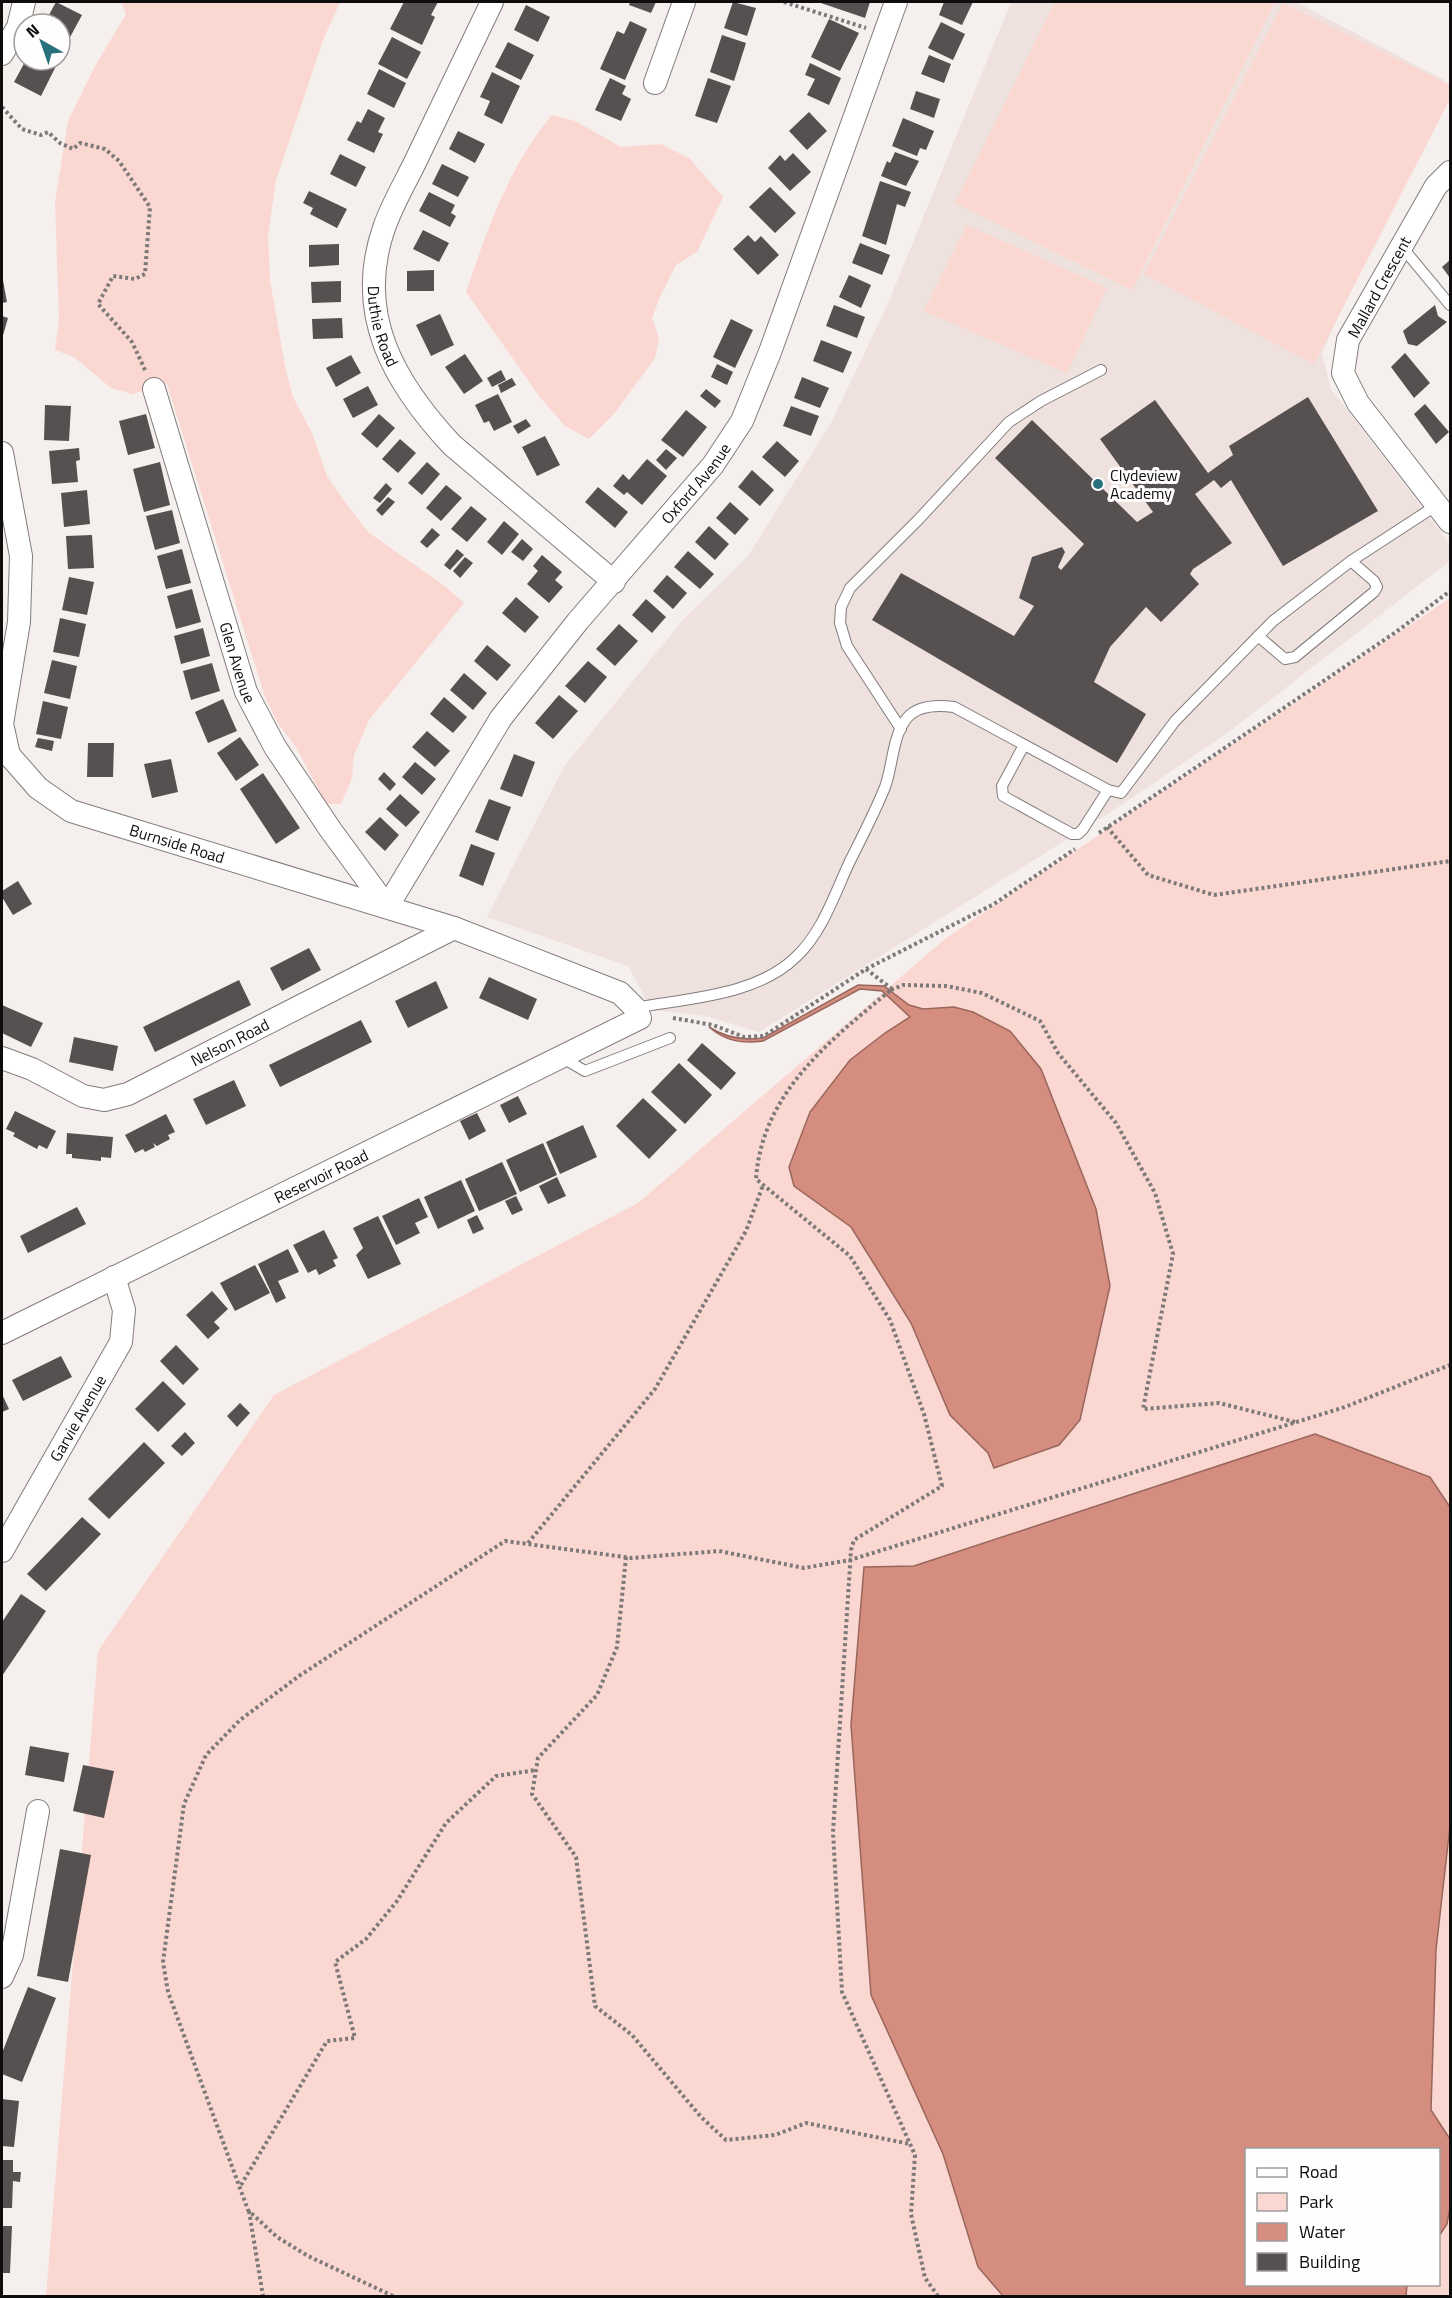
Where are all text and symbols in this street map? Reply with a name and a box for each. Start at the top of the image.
north arrow [12,12,72,72]
text: N [20,18,44,43]
street label: Mallard Crescent [1341,232,1417,342]
street label: Duthie Road [362,286,405,371]
street label: Oxford Avenue [655,438,736,529]
place label: Clydeview Academy [1110,463,1178,505]
marker: Clydeview Academy [1091,477,1105,491]
street label: Glen Avenue [213,619,262,708]
street label: Burnside Road [127,818,228,869]
street label: Nelson Road [186,1012,273,1072]
street label: Reservoir Road [270,1143,372,1209]
street label: Garvie Avenue [43,1370,112,1466]
legend [1245,2148,1440,2286]
text: Road [1299,2158,1338,2185]
text: Park [1299,2188,1334,2215]
text: Water [1299,2218,1345,2245]
text: Building [1299,2248,1360,2275]

